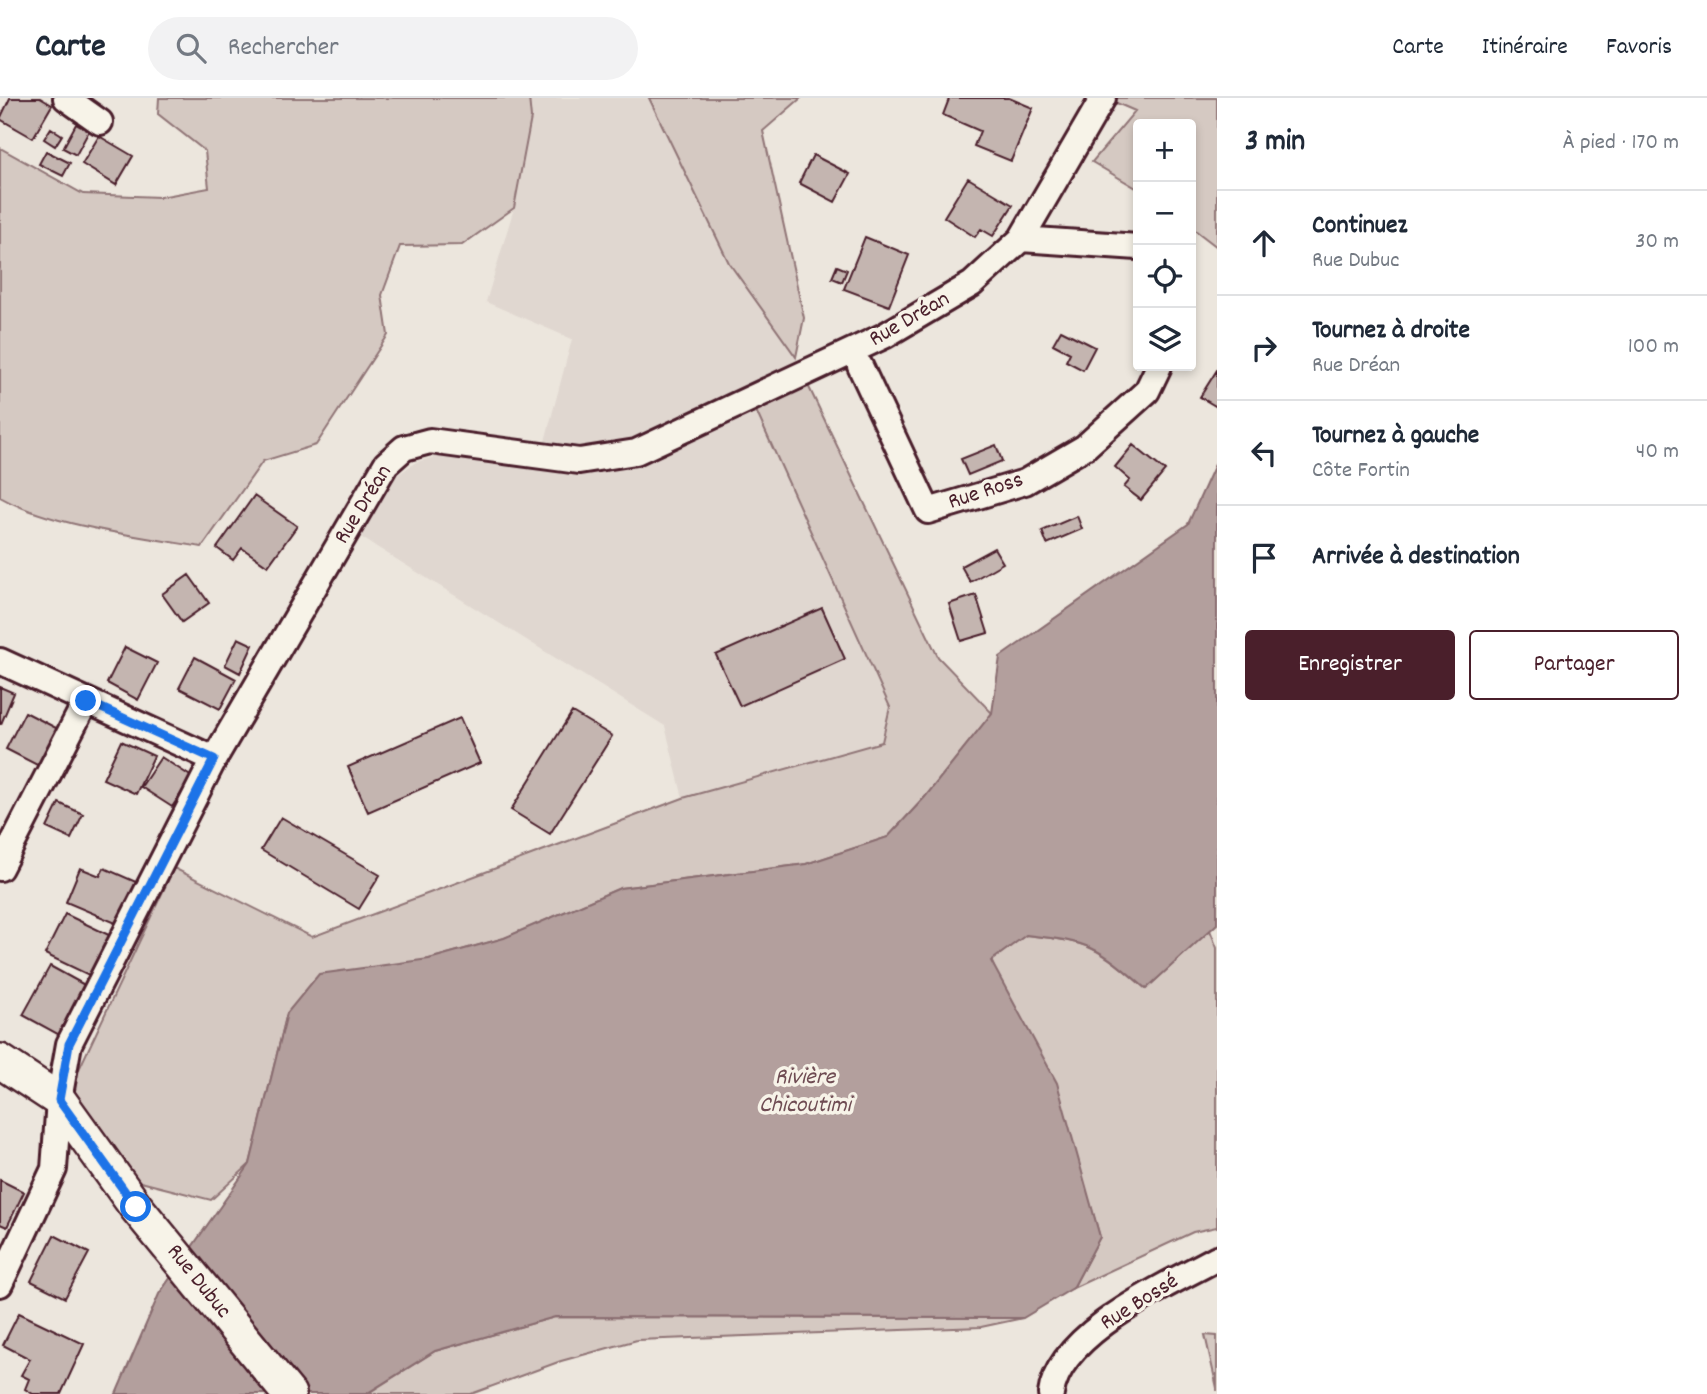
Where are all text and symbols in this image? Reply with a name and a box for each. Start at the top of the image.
search box [148,17,638,80]
text: Carte [35,25,106,72]
icon: search [172,29,210,67]
text: Rechercher [228,30,339,67]
text: Carte [1392,31,1444,65]
text: Itinéraire [1482,31,1568,65]
text: Favoris [1606,31,1672,65]
map controls [1133,119,1196,371]
button: + [1133,119,1196,182]
text: 3 min [1245,122,1305,165]
text: À pied · 170 m [1563,127,1679,160]
button: − [1133,182,1196,245]
text: Continuez [1312,208,1407,245]
icon: ahead [1245,224,1283,262]
text: 30 m [1635,226,1679,259]
button: locate [1133,245,1196,308]
text: Rue Dubuc [1312,245,1399,278]
street label: Rue Dréan [864,284,956,356]
button: layers [1133,308,1196,371]
text: Tournez à droite [1312,313,1470,350]
icon: right [1245,329,1283,367]
text: 100 m [1628,331,1679,364]
text: Rue Dréan [1312,350,1400,383]
text: Tournez à gauche [1312,418,1479,455]
icon: left [1245,434,1283,472]
text: 40 m [1636,436,1679,469]
text: Côte Fortin [1312,455,1410,488]
street label: Rue Dréan [327,459,401,551]
street label: Rue Ross [944,464,1028,520]
icon: arrive [1245,539,1283,577]
text: Arrivée à destination [1312,539,1520,576]
button: Enregistrer [1245,630,1455,700]
button: Partager [1469,630,1679,700]
route end [70,685,101,716]
water label: Rivière Chicoutimi [759,1061,855,1123]
route start [120,1191,151,1222]
street label: Rue Dubuc [158,1238,238,1326]
street label: Rue Bossé [1094,1266,1186,1340]

